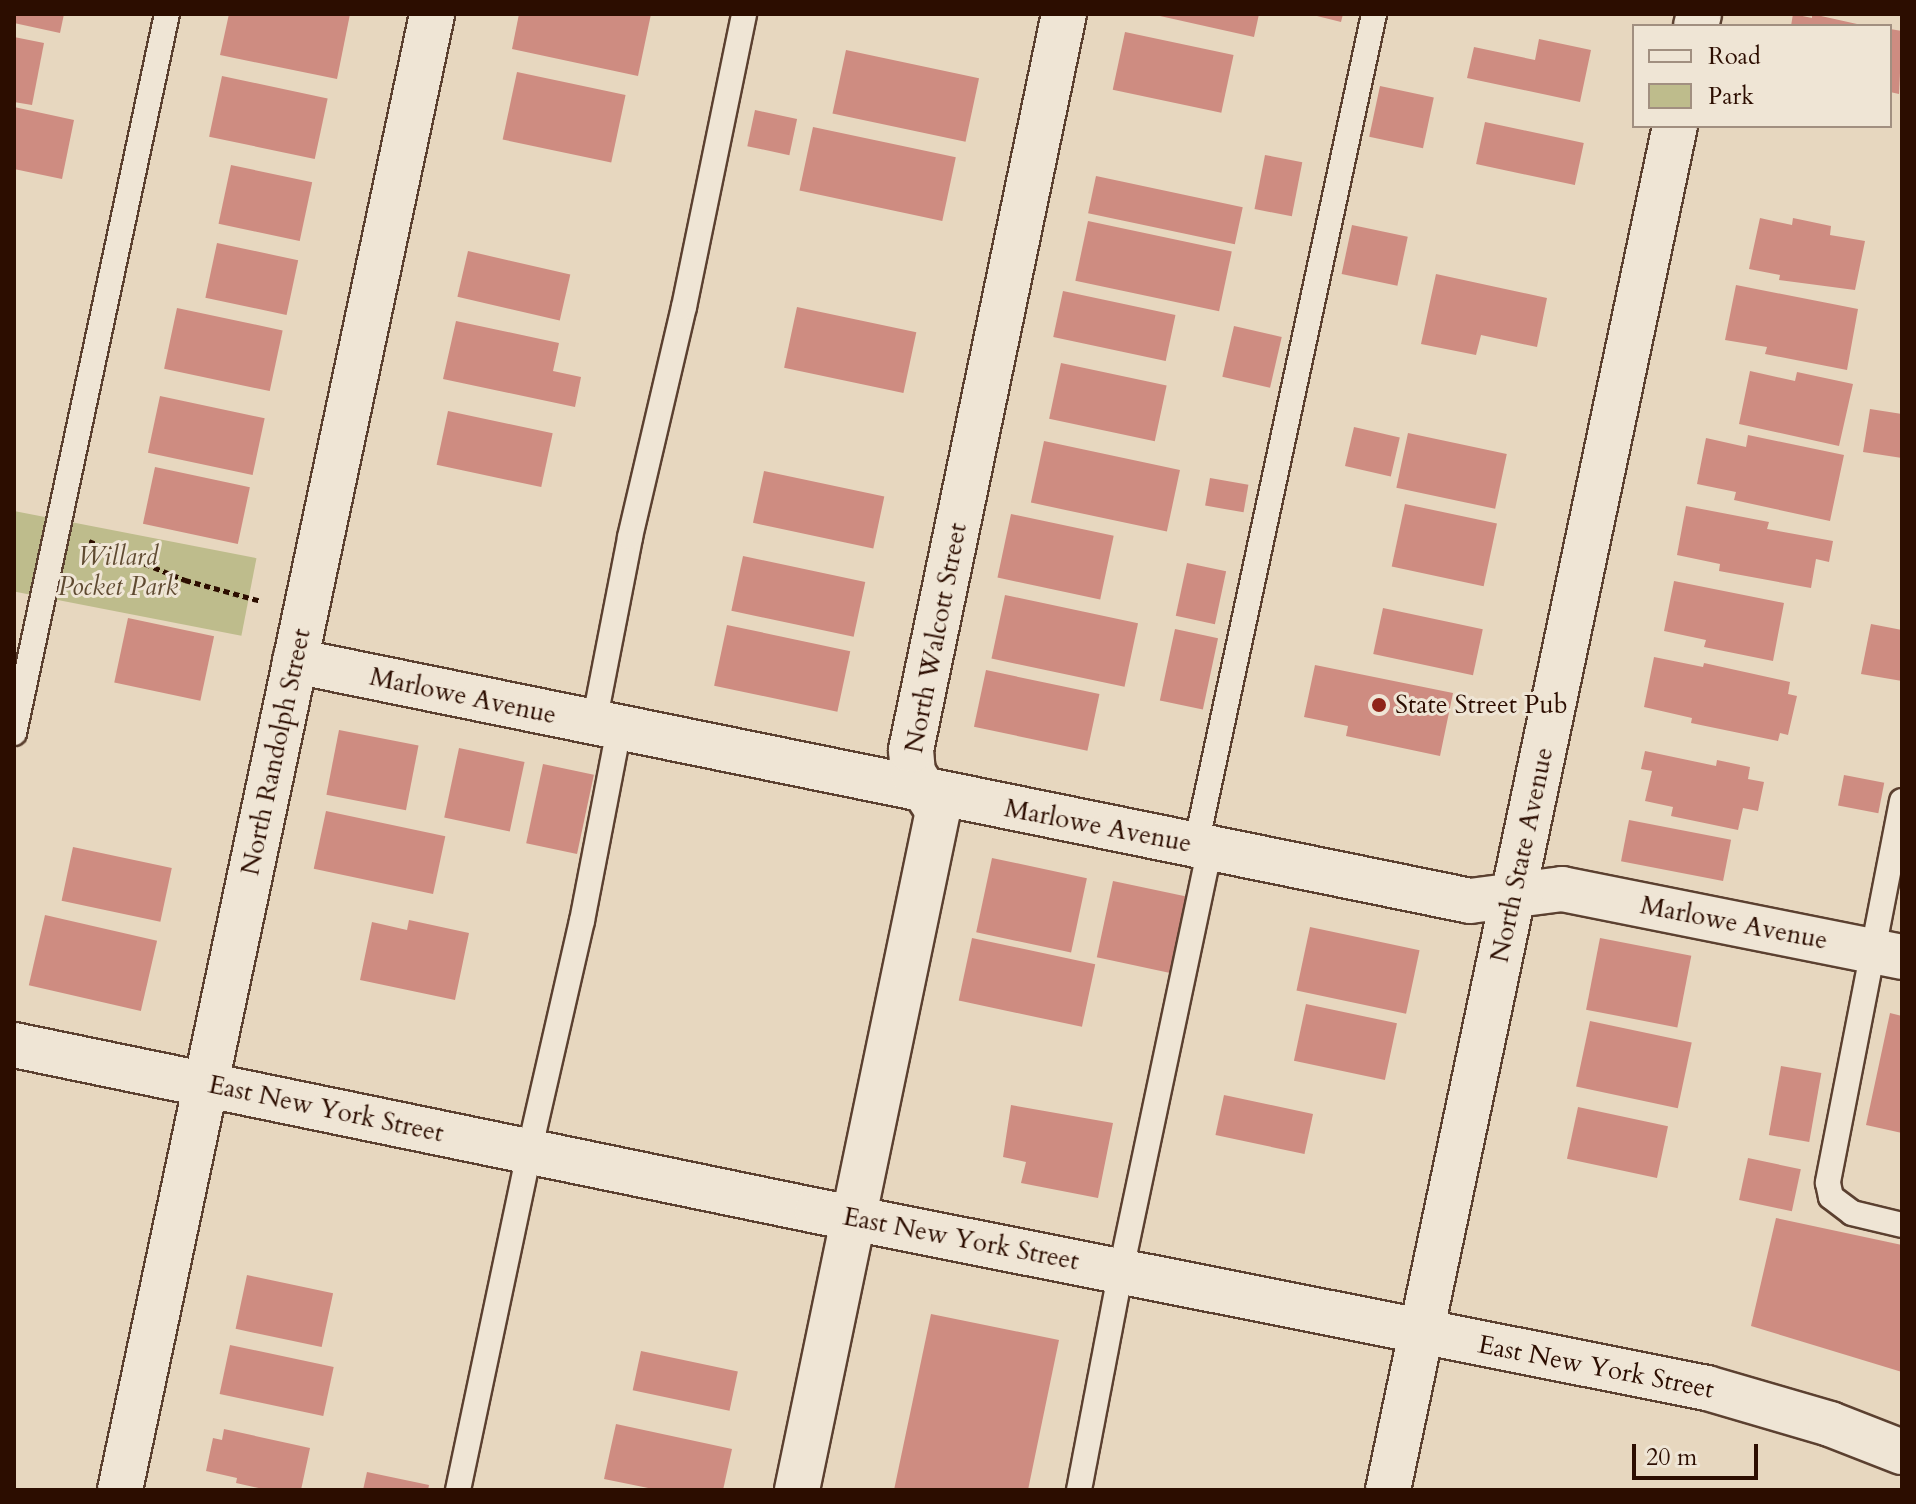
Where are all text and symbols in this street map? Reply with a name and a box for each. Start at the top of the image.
legend [1632,24,1892,128]
text: Road [1708,40,1761,73]
text: Park [1708,80,1754,113]
street label: North Walcott Street [898,520,974,756]
park label: Willard Pocket Park [58,541,178,602]
street label: North Randolph Street [235,626,317,878]
street label: Marlowe Avenue [367,661,559,731]
place label: State Street Pub [1395,689,1568,721]
marker: State Street Pub [1370,696,1388,714]
street label: North State Avenue [1484,745,1560,965]
street label: Marlowe Avenue [1002,793,1194,859]
street label: Marlowe Avenue [1638,890,1830,956]
street label: East New York Street [206,1069,446,1149]
street label: East New York Street [841,1201,1081,1277]
street label: East New York Street [1476,1329,1716,1405]
scale bar [1636,1428,1762,1478]
text: 20 m [1646,1441,1697,1474]

